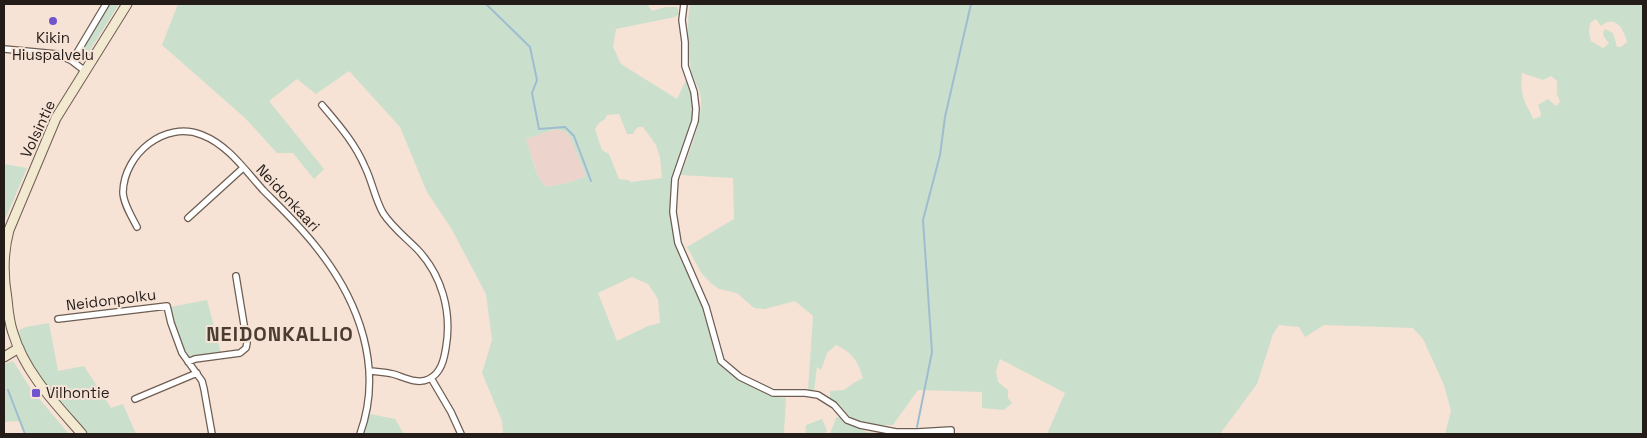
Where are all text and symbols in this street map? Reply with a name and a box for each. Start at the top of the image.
marker: Kikin Hiuspalvelu [47,15,59,27]
place label: Kikin Hiuspalvelu [12,28,94,64]
street label: Volsintie [16,97,59,161]
street label: Neidonkaari [252,160,324,235]
street label: Neidonpolku [65,285,157,314]
district label: NEIDONKALLIO [206,321,354,347]
place label: Vilhontie [46,383,110,402]
marker: Vilhontie [30,387,42,399]

